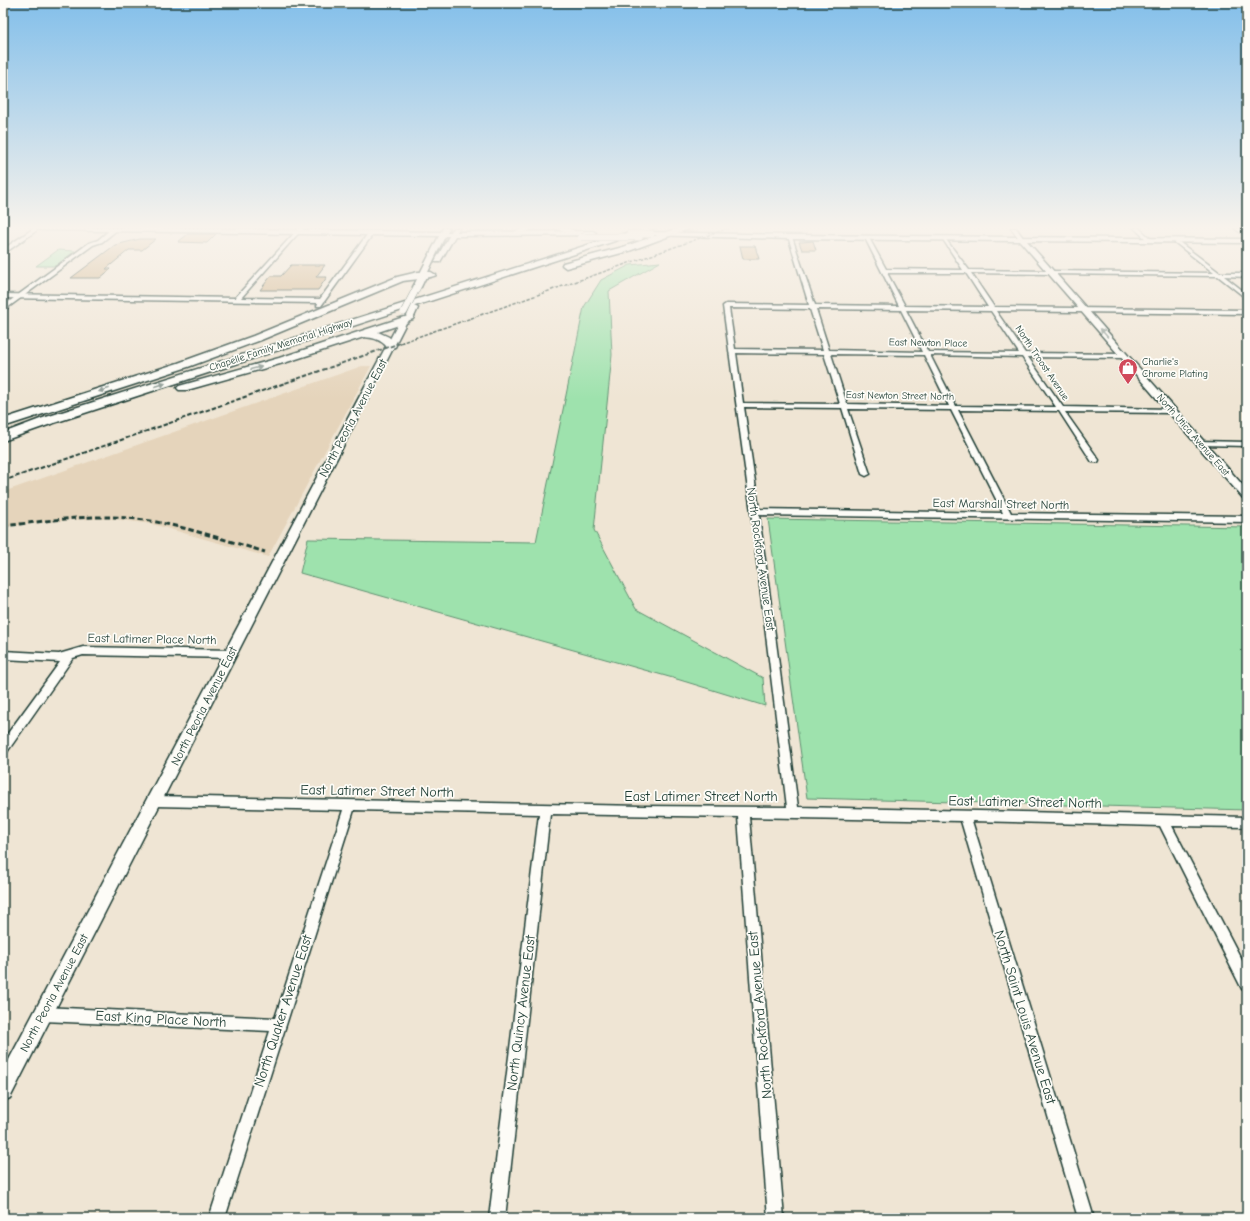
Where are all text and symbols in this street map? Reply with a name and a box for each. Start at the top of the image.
street label: Chapelle Family Memorial Highway [208,316,355,374]
street label: North Troost Avenue [1012,323,1072,403]
one-way arrow [1100,328,1109,338]
street label: East Newton Place [889,336,967,350]
street label: North Peoria Avenue East [316,356,390,479]
place label: Charlie's Chrome Plating [1142,356,1208,380]
shop icon: Charlie's Chrome Plating [1117,357,1139,385]
one-way arrow [250,365,262,371]
one-way arrow [154,381,166,387]
one-way arrow [98,387,110,393]
street label: East Newton Street North [846,389,954,403]
street label: North Utica Avenue East [1154,392,1233,479]
street label: North Rockford Avenue East [744,486,778,632]
street label: East Marshall Street North [933,496,1069,512]
street label: East Latimer Place North [87,631,217,647]
street label: North Peoria Avenue East [168,644,240,768]
street label: East Latimer Street North [300,781,454,801]
street label: East Latimer Street North [624,788,778,805]
street label: East Latimer Street North [948,792,1102,812]
street label: North Saint Louis Avenue East [990,928,1060,1107]
street label: North Rockford Avenue East [744,929,776,1100]
street label: North Peoria Avenue East [17,931,91,1054]
street label: North Quaker Avenue East [250,932,316,1089]
street label: North Quincy Avenue East [503,933,539,1092]
street label: East King Place North [95,1007,227,1031]

